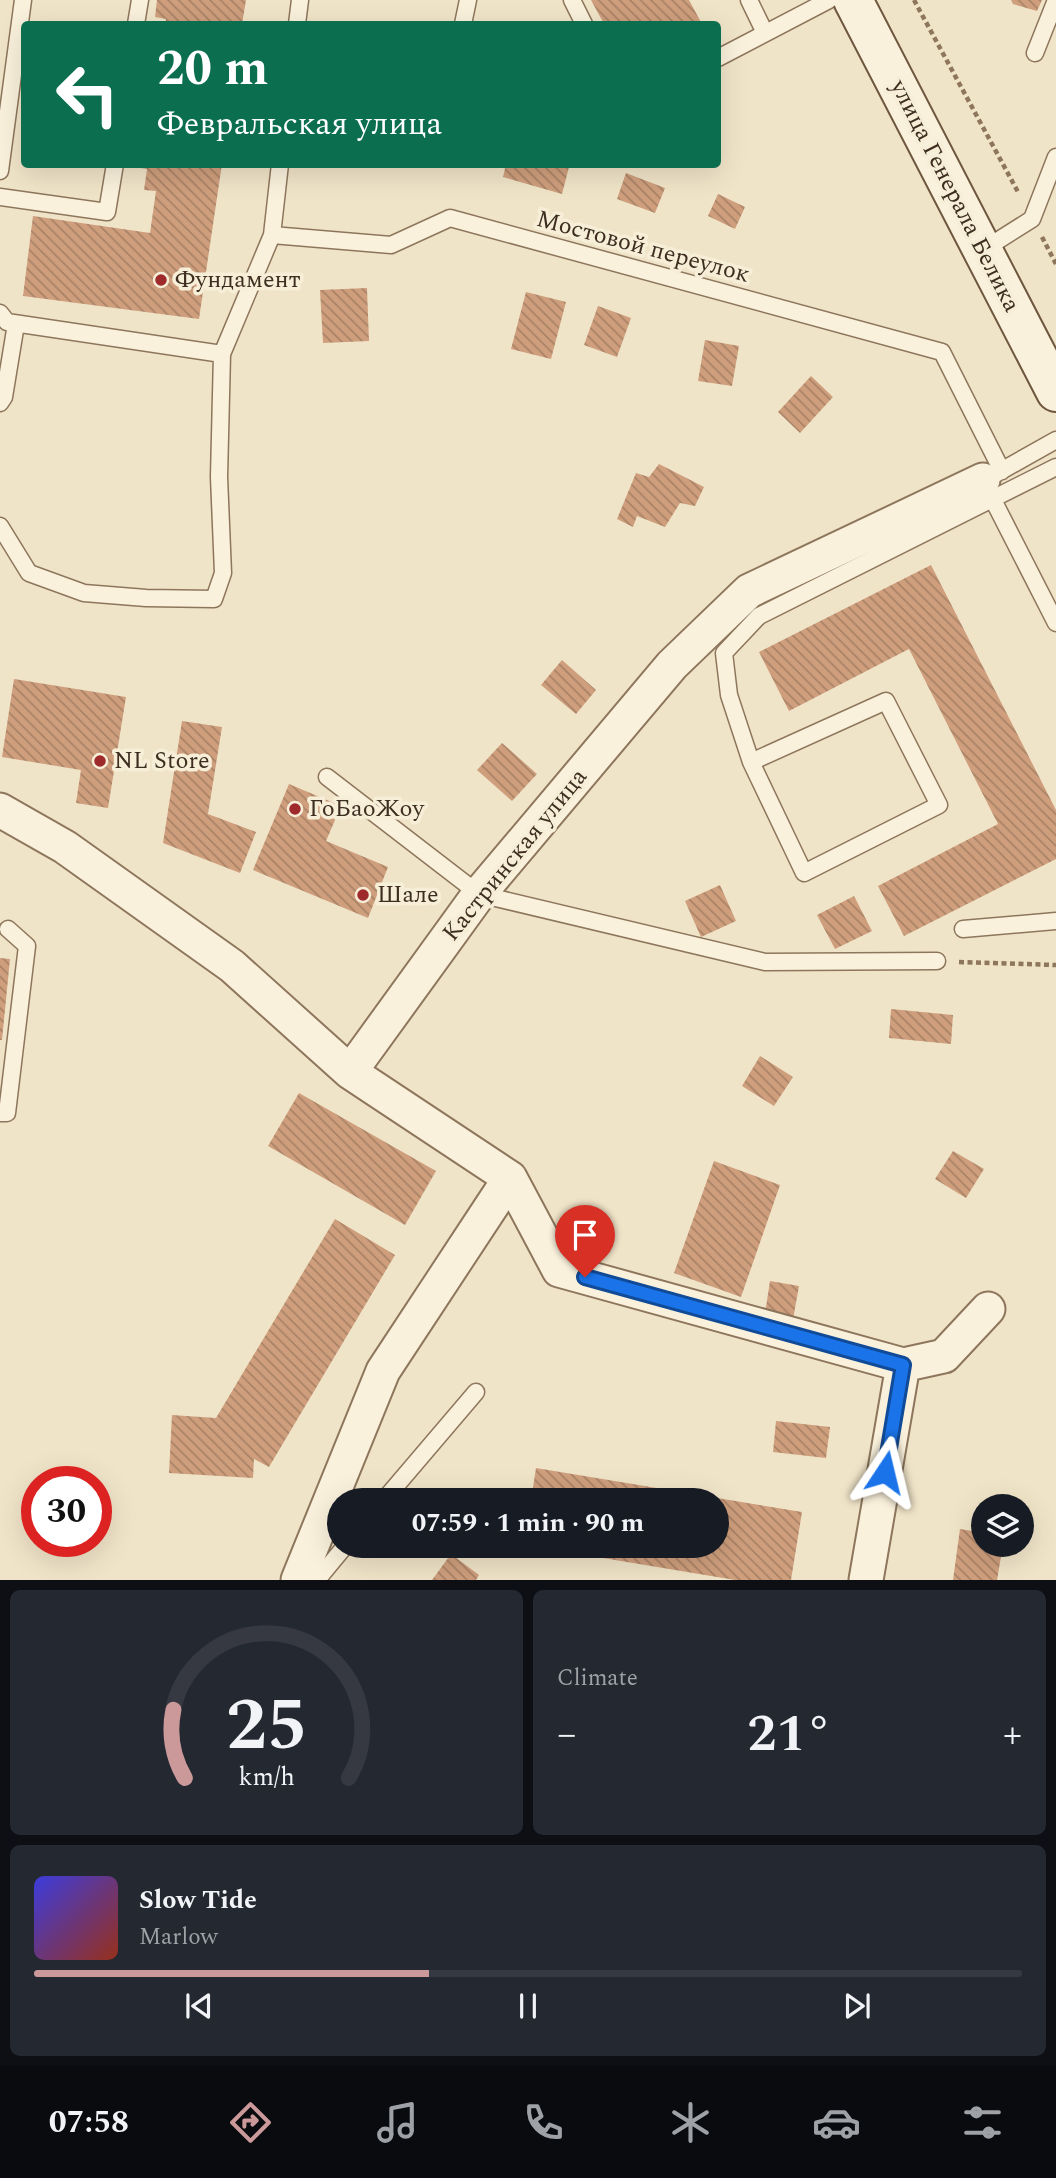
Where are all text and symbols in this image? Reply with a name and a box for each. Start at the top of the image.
text: 20 m [157,32,268,107]
icon: left [42,49,133,140]
street label: улица Генерала Белика [880,73,1029,319]
text: Февральская улица [157,100,442,149]
street label: Мостовой переулок [532,201,754,293]
place label: Фундамент [175,262,301,298]
marker: Фундамент [153,272,169,288]
place label: NL Store [114,743,210,779]
marker: NL Store [92,753,108,769]
street label: Кастринская улица [434,760,596,949]
place label: ГоБаоЖоу [309,791,425,827]
marker: ГоБаоЖоу [287,801,303,817]
place label: Шале [377,877,439,913]
marker: Шале [355,887,371,903]
pin [555,1205,615,1277]
icon: arrive [566,1216,604,1254]
position arrow [848,1435,922,1509]
speed limit sign: 30 [21,1466,112,1557]
map controls [971,1494,1034,1557]
button: layers [971,1494,1034,1557]
text: 07:59 · 1 min · 90 m [412,1503,644,1543]
text: Climate [557,1661,638,1696]
text: 25 [226,1672,307,1783]
text: 21° [747,1695,832,1774]
text: − [557,1706,576,1764]
text: + [1003,1706,1022,1764]
text: km/h [238,1759,295,1797]
text: Slow Tide [139,1880,257,1920]
text: Marlow [139,1920,218,1955]
icon: previous [180,1987,218,2025]
icon: pause [509,1987,547,2025]
icon: next [838,1987,876,2025]
text: 07:58 [49,2098,129,2147]
icon: directions [226,2098,275,2147]
icon: music [373,2098,422,2147]
icon: phone [519,2098,568,2147]
icon: climate [666,2098,715,2147]
icon: car [812,2098,861,2147]
icon: filters [958,2098,1007,2147]

